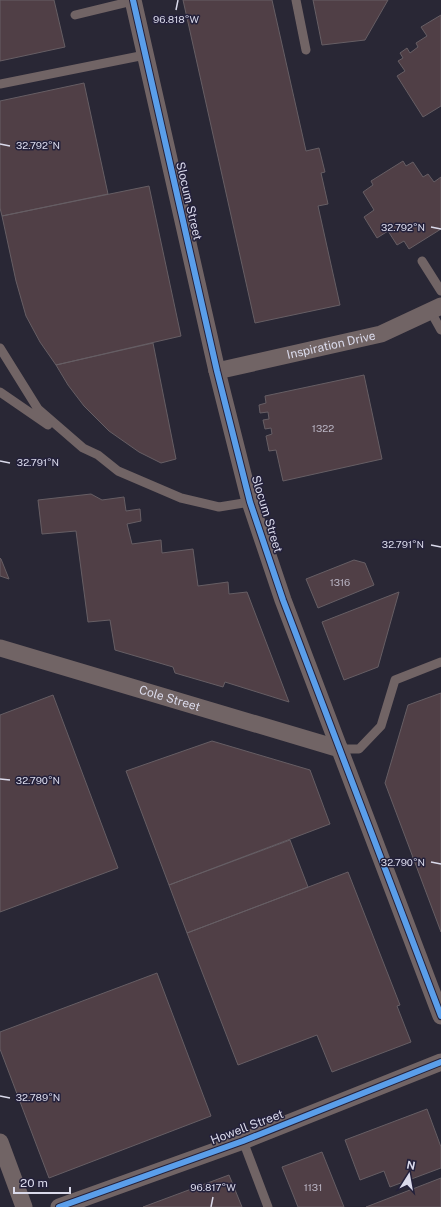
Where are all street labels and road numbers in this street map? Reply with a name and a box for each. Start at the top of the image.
street label: Slocum Street [173,160,205,242]
street label: Inspiration Drive [285,328,377,362]
street label: Slocum Street [249,474,285,555]
street label: Cole Street [137,683,202,714]
street label: Howell Street [209,1107,286,1147]

